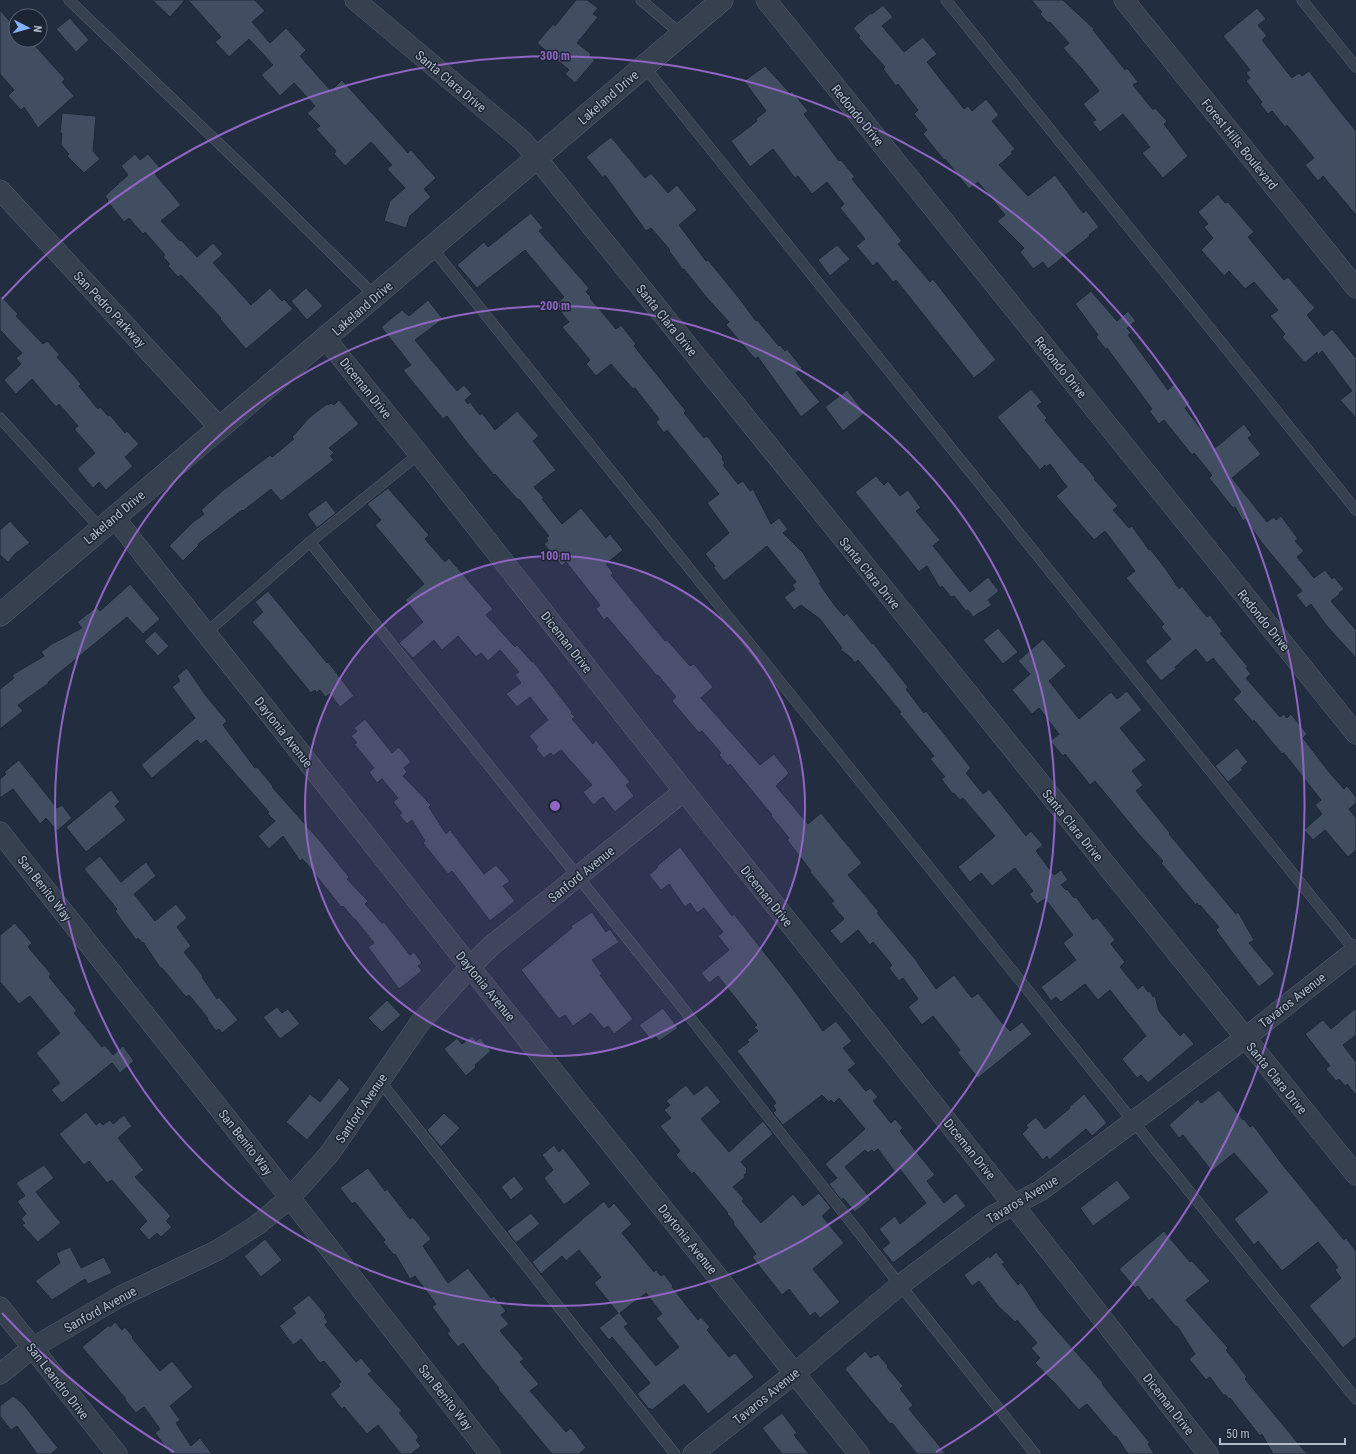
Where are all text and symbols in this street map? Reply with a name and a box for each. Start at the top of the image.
north arrow [8,8,48,48]
text: N [31,25,44,33]
street label: Santa Clara Drive [412,47,489,115]
text: 300 m [540,49,570,63]
street label: Lakeland Drive [575,67,642,128]
street label: Redondo Drive [828,82,887,149]
street label: Forest Hills Boulevard [1198,96,1281,193]
street label: San Pedro Parkway [71,268,149,351]
street label: Lakeland Drive [329,278,396,339]
street label: Santa Clara Drive [633,281,700,359]
text: 200 m [540,299,570,313]
street label: Redondo Drive [1031,334,1090,401]
street label: Diceman Drive [337,355,395,422]
street label: Lakeland Drive [81,487,148,547]
street label: Santa Clara Drive [836,534,903,612]
text: 100 m [540,549,570,563]
street label: Redondo Drive [1234,587,1293,654]
street label: Diceman Drive [538,609,595,676]
street label: Daytonia Avenue [251,694,316,770]
street label: Santa Clara Drive [1039,786,1106,864]
centre of rings [548,799,562,813]
street label: Sanford Avenue [545,843,617,906]
street label: San Benito Way [14,852,75,925]
street label: Diceman Drive [738,863,796,930]
street label: Daytonia Avenue [453,949,518,1024]
street label: Tavaros Avenue [1256,970,1329,1031]
street label: Santa Clara Drive [1243,1039,1310,1117]
street label: Sanford Avenue [333,1071,390,1146]
street label: San Benito Way [215,1106,276,1179]
street label: Diceman Drive [941,1116,999,1183]
street label: Tavaros Avenue [984,1172,1061,1227]
street label: Daytonia Avenue [655,1202,720,1277]
street label: Sanford Avenue [61,1283,139,1336]
street label: San Leandro Drive [23,1340,92,1422]
street label: San Benito Way [415,1361,476,1434]
street label: Tavaros Avenue [730,1365,802,1428]
street label: Diceman Drive [1140,1371,1197,1438]
scale bar [1220,1420,1345,1446]
text: 50 m [1226,1427,1250,1441]

